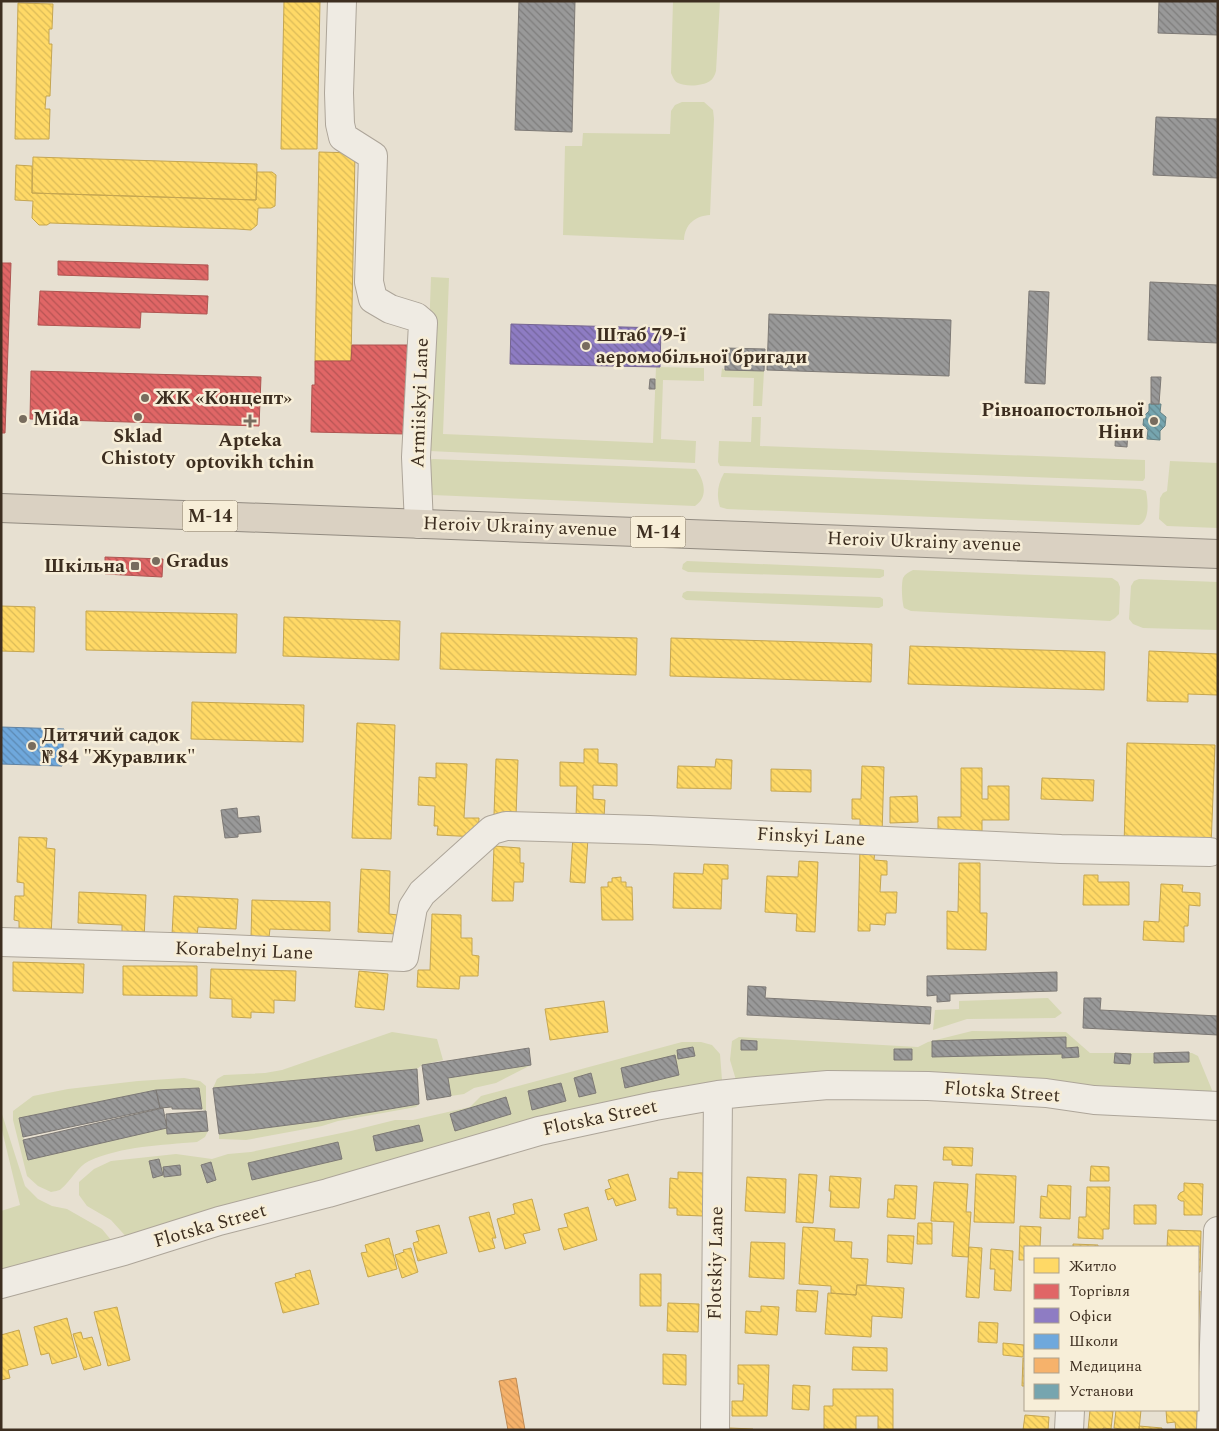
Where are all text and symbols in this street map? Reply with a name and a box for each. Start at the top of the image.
place label: Штаб 79-ї аеромобільної бригади [596,321,807,372]
street label: Armiiskyi Lane [403,337,437,469]
marker: Штаб 79-ї аеромобільної бригади [580,340,592,352]
place label: ЖК «Концепт» [155,384,292,413]
marker: ЖК «Концепт» [139,392,151,404]
place label: Рівноапостольної Ніни [981,396,1145,447]
place label: Mida [33,405,79,434]
marker: Sklad Chistoty [132,411,144,423]
marker: Mida [17,413,29,425]
marker: Apteka optovikh tchin [244,415,256,427]
marker: Рівноапостольної Ніни [1148,415,1160,427]
place label: Sklad Chistoty [101,422,176,473]
place label: Apteka optovikh tchin [186,426,315,477]
road number: М-14 [182,501,238,532]
street label: Heroiv Ukrainy avenue [422,509,618,545]
road number: М-14 [630,516,686,548]
street label: Heroiv Ukrainy avenue [826,524,1022,560]
place label: Gradus [166,547,229,576]
place label: Шкільна [44,552,125,581]
marker: Gradus [150,555,162,567]
marker: Шкільна [129,560,141,572]
place label: Дитячий садок № 84 "Журавлик" [42,721,195,772]
marker: Дитячий садок № 84 "Журавлик" [26,740,38,752]
street label: Finskyi Lane [756,820,866,854]
street label: Korabelnyi Lane [174,934,314,968]
street label: Flotska Street [943,1073,1061,1111]
street label: Flotska Street [540,1092,660,1144]
street label: Flotska Street [150,1196,270,1256]
street label: Flotskiy Lane [701,1206,731,1320]
legend [1024,1246,1199,1411]
text: Житло [1069,1255,1117,1278]
text: Торгівля [1069,1280,1130,1303]
text: Офіси [1069,1305,1112,1328]
text: Школи [1069,1330,1118,1353]
text: Медицина [1069,1355,1142,1378]
text: Установи [1069,1380,1134,1403]

